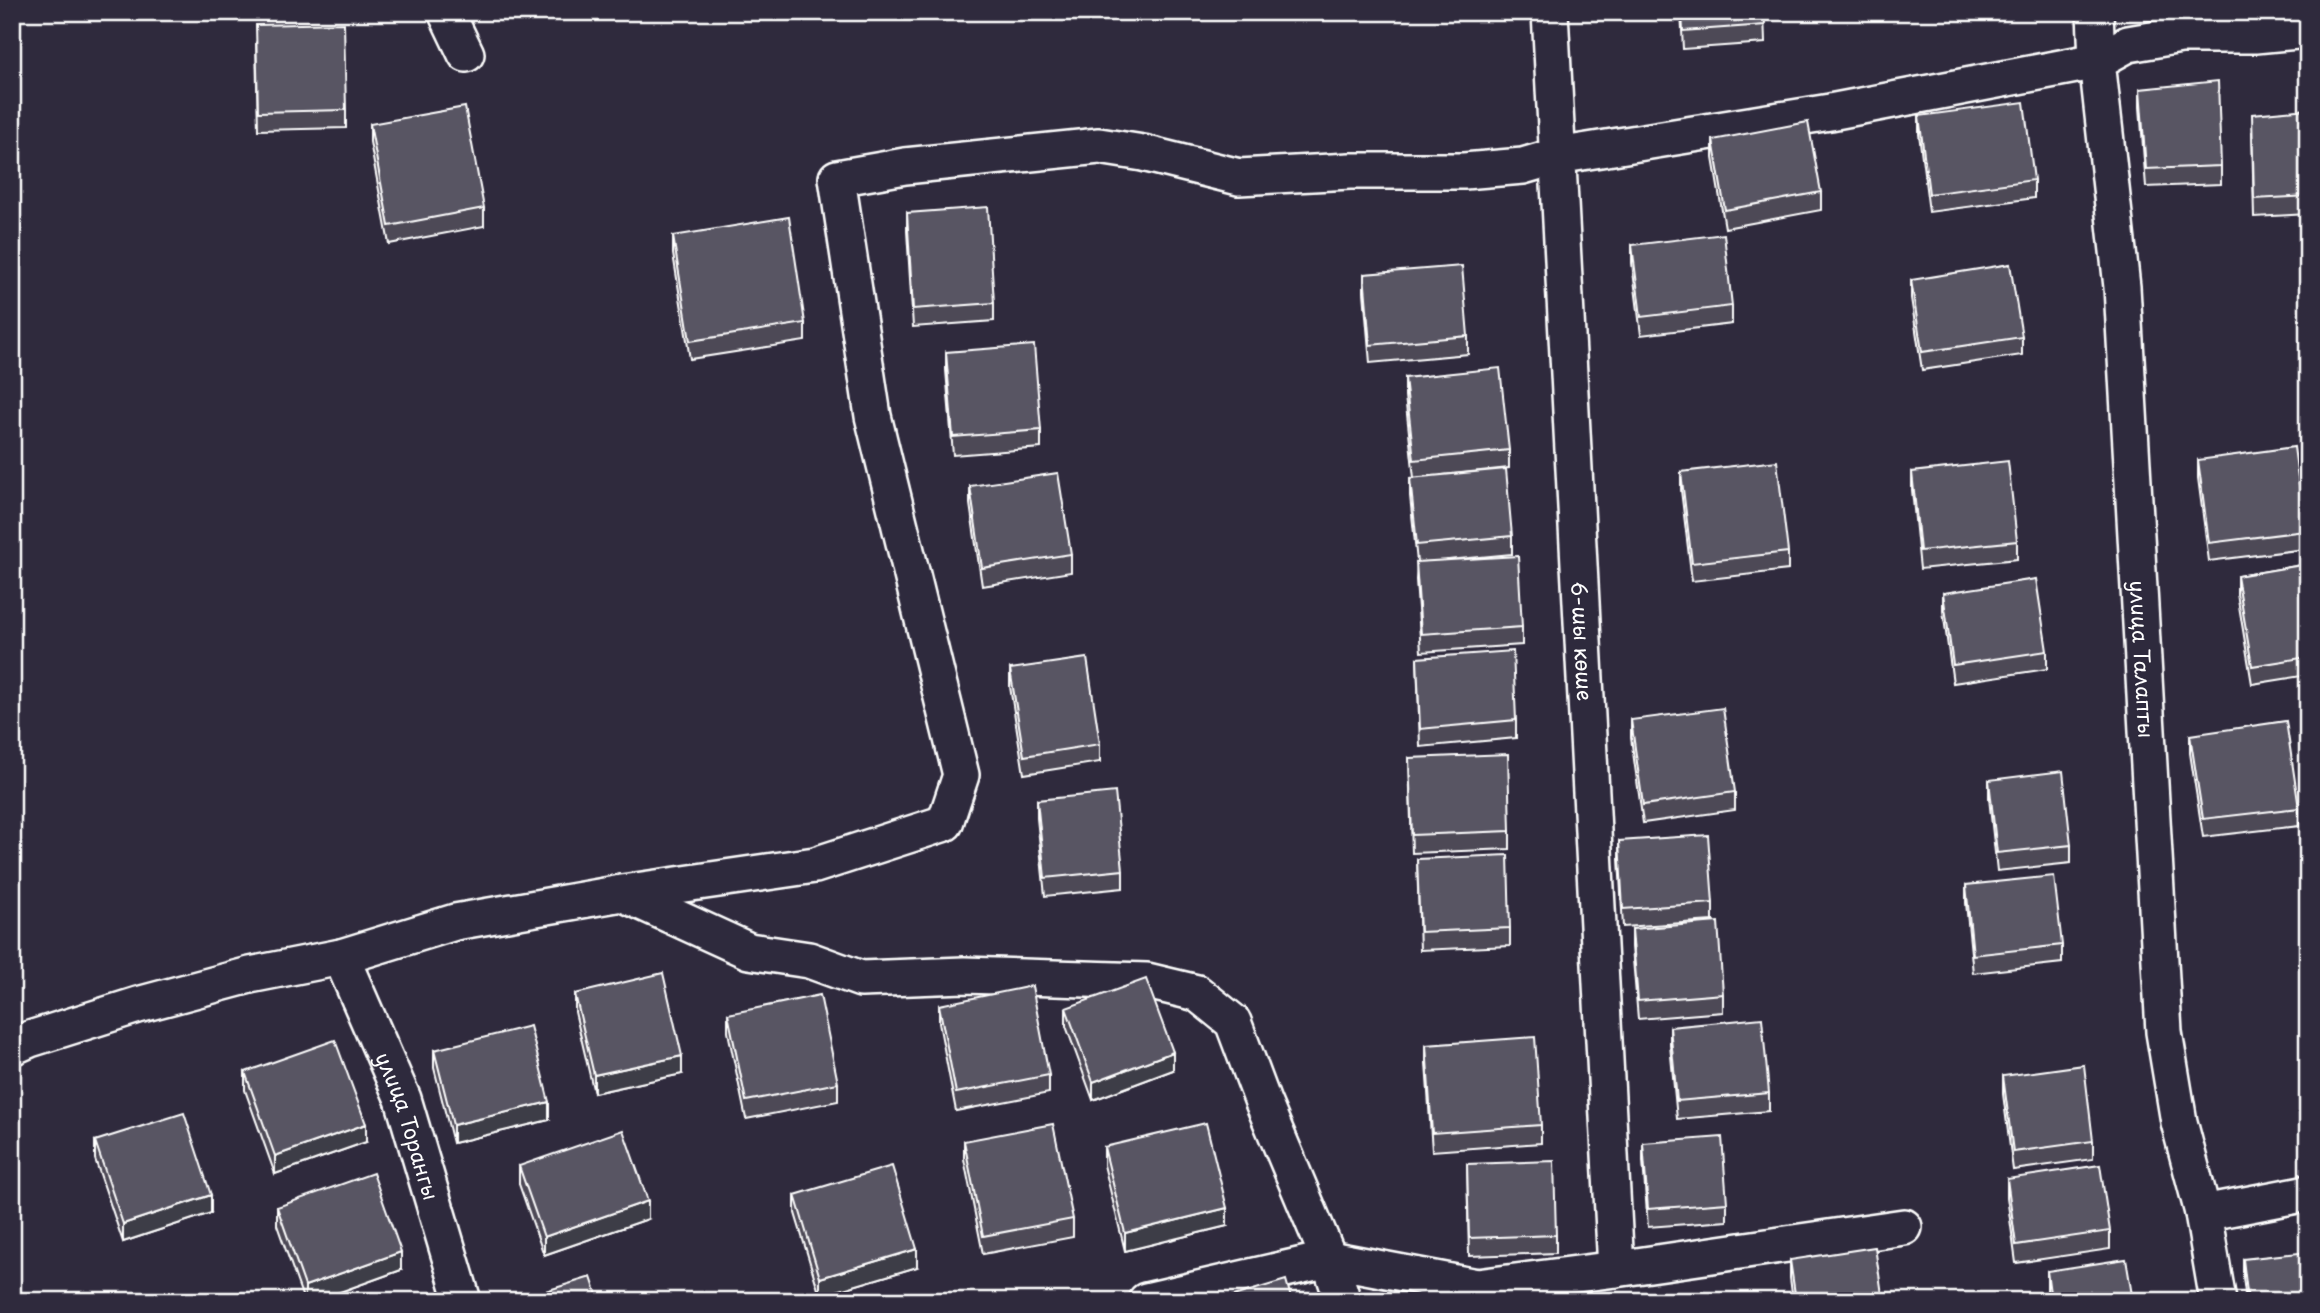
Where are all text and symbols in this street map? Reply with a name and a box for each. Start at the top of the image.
street label: улица Талапты [2123,579,2163,739]
street label: 6-шы көше [1564,581,1602,702]
street label: улица Торангы [368,1046,448,1204]

